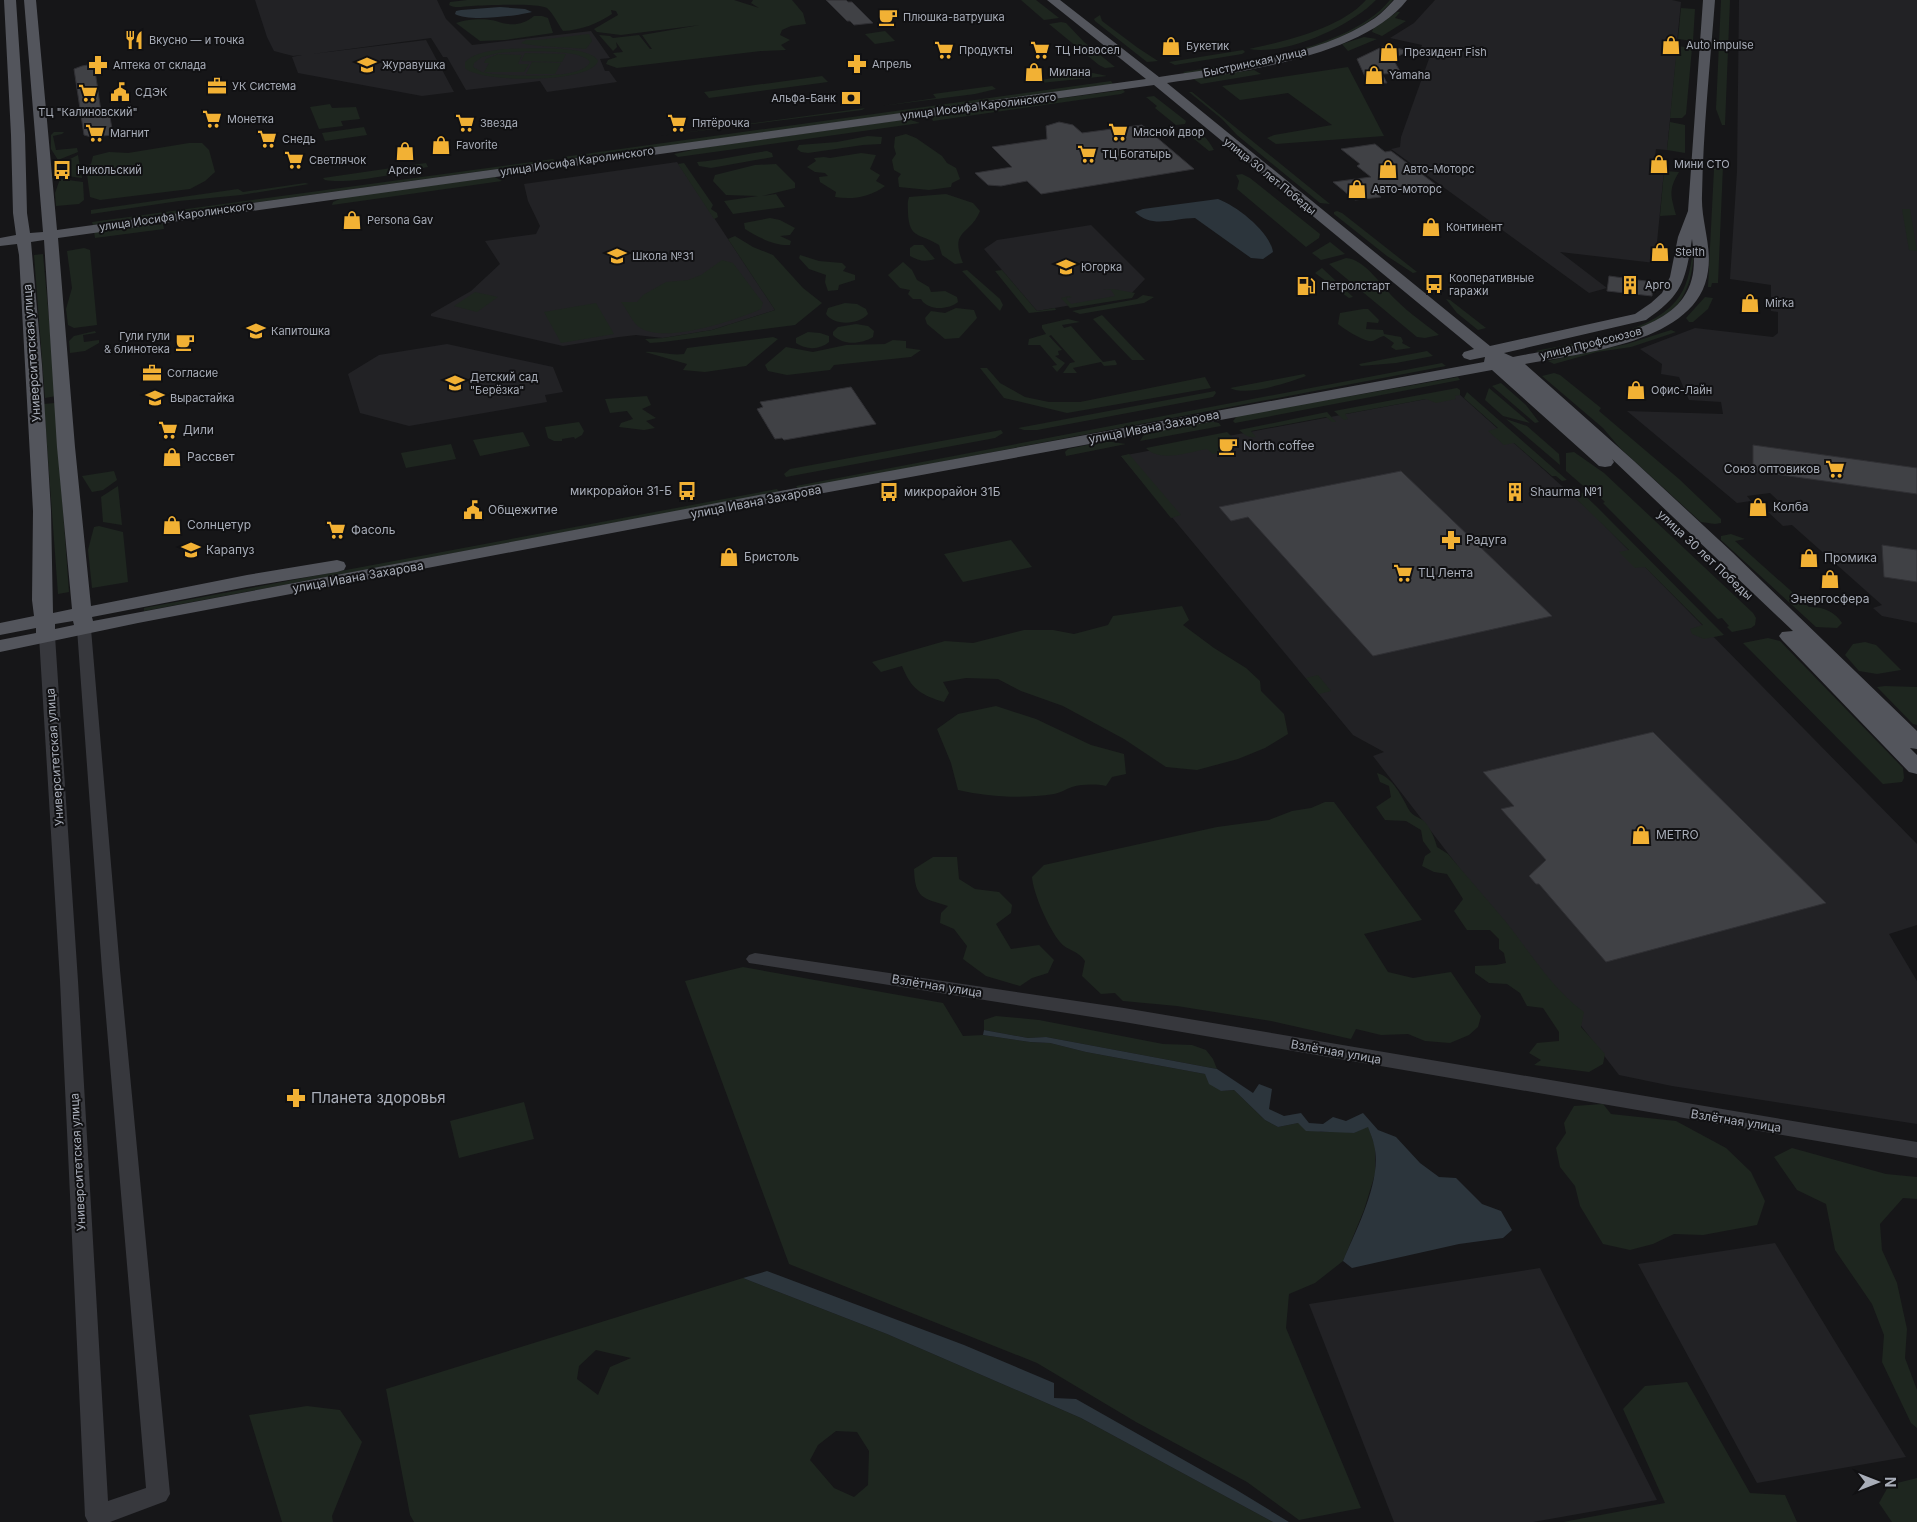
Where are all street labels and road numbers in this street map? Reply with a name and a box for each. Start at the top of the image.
street label: Быстринская улица [1202,44,1308,80]
street label: улица Иосифа Каролинского [901,90,1057,122]
street label: улица 30 лет Победы [1221,134,1319,218]
street label: улица Иосифа Каролинского [499,143,655,179]
street label: улица Иосифа Каролинского [98,198,254,234]
street label: Университетская улица [19,284,44,423]
street label: улица Профсоюзов [1539,324,1643,362]
street label: улица Ивана Захарова [1087,406,1220,447]
street label: улица Ивана Захарова [689,481,822,522]
street label: улица 30 лет Победы [1654,506,1756,603]
street label: улица Ивана Захарова [291,558,425,595]
street label: Университетская улица [42,688,67,827]
street label: Взлётная улица [891,971,983,1000]
street label: Взлётная улица [1290,1036,1382,1067]
street label: Университетская улица [66,1093,89,1231]
street label: Взлётная улица [1690,1106,1782,1135]

